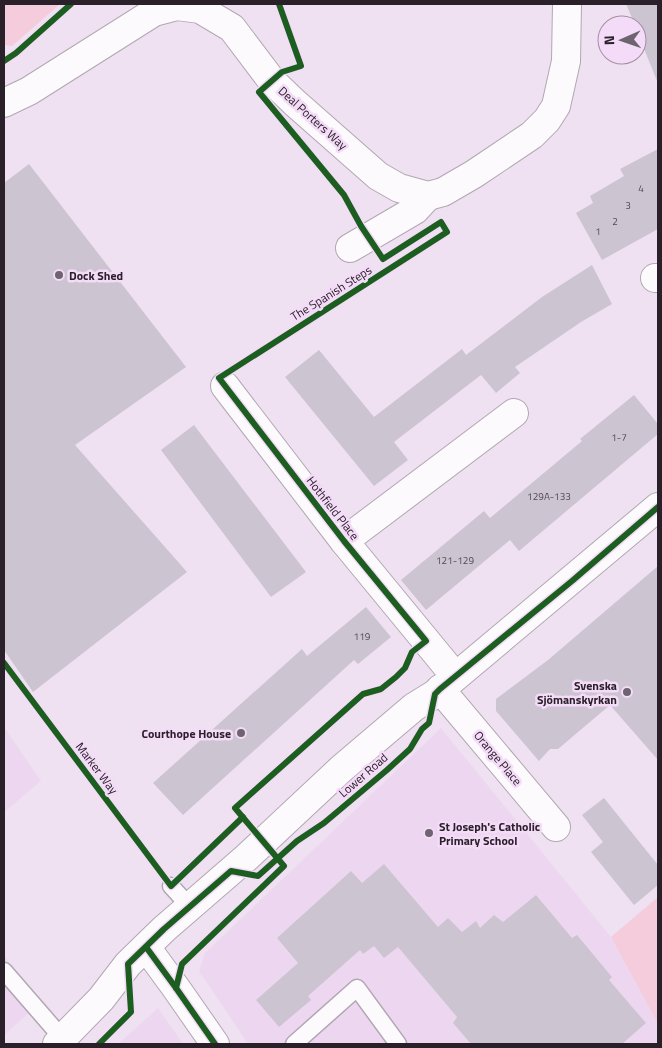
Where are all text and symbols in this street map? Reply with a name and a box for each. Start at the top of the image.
north arrow [597,15,647,65]
text: N [598,35,619,46]
street label: Deal Porters Way [274,82,352,155]
house number: 4 [638,181,644,196]
house number: 3 [625,198,631,213]
house number: 2 [612,214,618,229]
house number: 1 [595,224,601,239]
street label: The Spanish Steps [287,260,376,326]
place label: Dock Shed [69,266,123,285]
marker: Dock Shed [53,269,65,281]
house number: 1-7 [611,430,627,445]
street label: Hothfield Place [302,472,364,544]
house number: 129A-133 [527,489,571,504]
house number: 121-129 [436,553,474,568]
house number: 119 [354,629,371,644]
place label: Svenska Sjömanskyrkan [537,676,617,709]
marker: Svenska Sjömanskyrkan [621,686,633,698]
place label: Courthope House [142,724,231,743]
street label: Orange Place [469,726,527,790]
marker: Courthope House [235,727,247,739]
street label: Marker Way [71,738,123,798]
street label: Lower Road [334,748,392,802]
place label: St Joseph's Catholic Primary School [439,817,540,850]
marker: St Joseph's Catholic Primary School [423,827,435,839]

